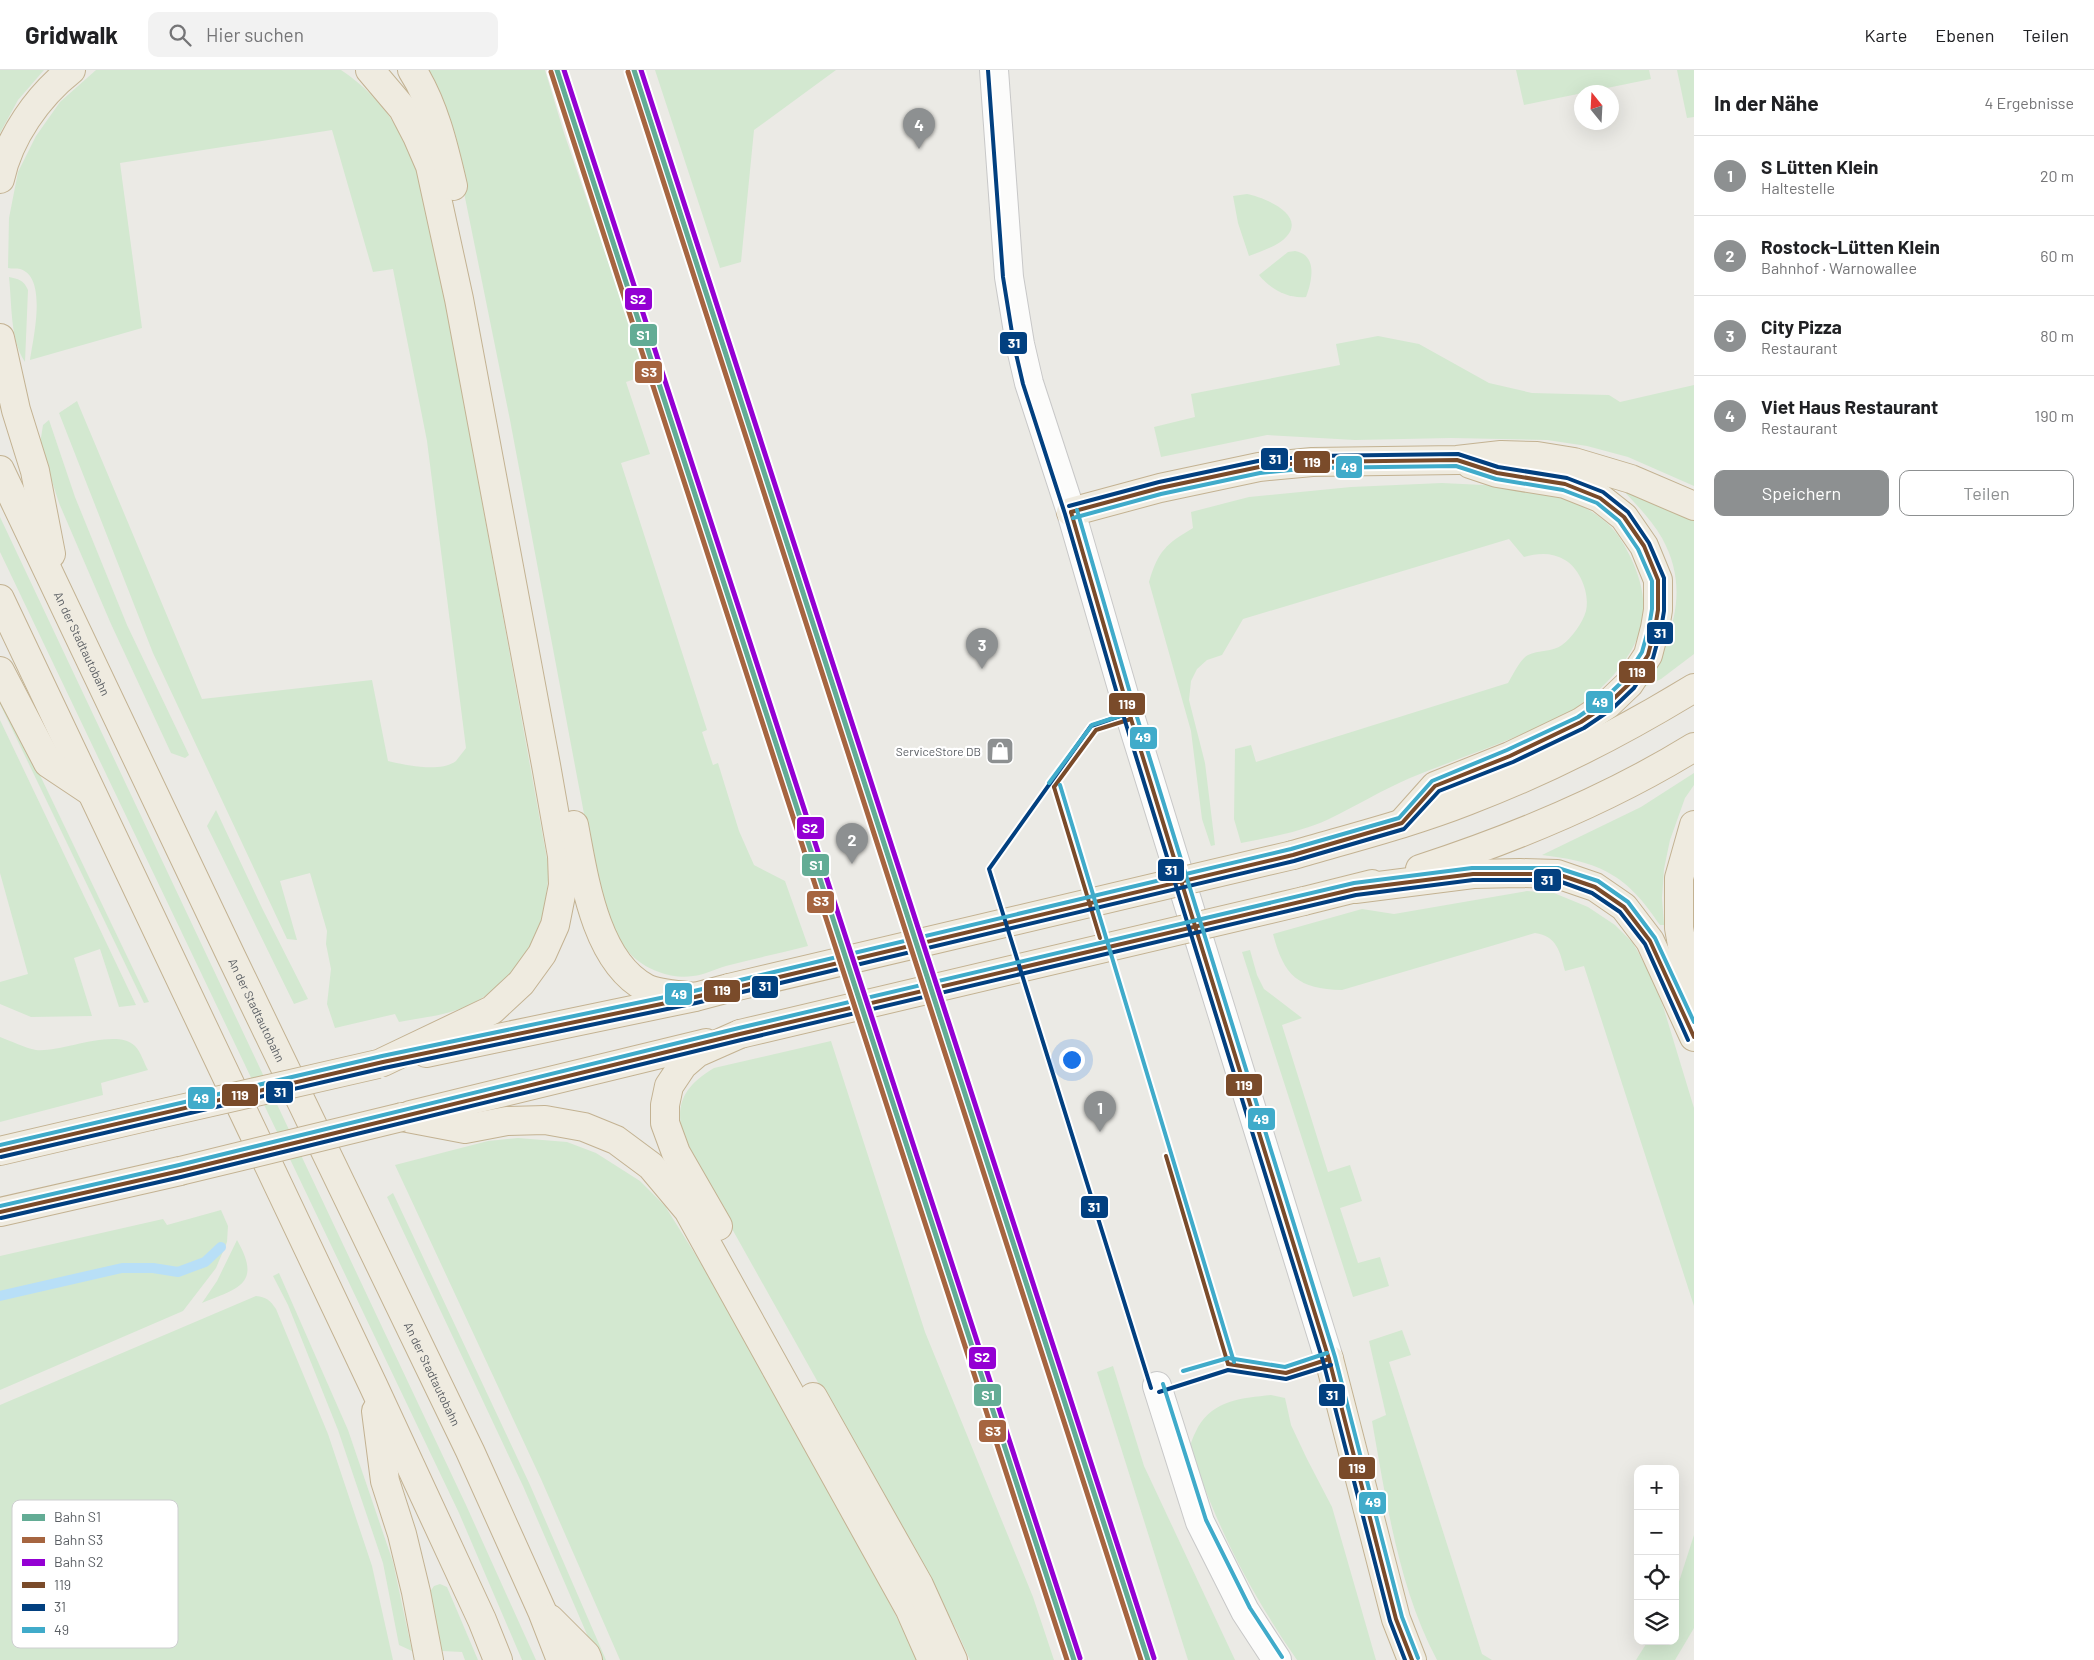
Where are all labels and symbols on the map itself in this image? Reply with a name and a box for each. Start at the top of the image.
north arrow [1574,85,1619,130]
pin: 4 [903,108,935,149]
line badge: S2 [624,287,653,311]
text: S2 [630,290,646,307]
line badge: S1 [629,323,658,347]
text: S1 [636,326,650,343]
line badge: 31 [999,331,1028,355]
text: 31 [1008,334,1020,351]
line badge: S3 [634,360,663,384]
text: S3 [641,363,657,380]
line badge: 31 [1260,447,1289,471]
text: 31 [1269,450,1281,467]
line badge: 119 [1293,450,1331,474]
text: 119 [1303,453,1321,470]
line badge: 49 [1335,455,1363,479]
text: 49 [1341,458,1357,475]
street label: An der Stadtautobahn [52,589,113,698]
line badge: 31 [1646,621,1674,645]
text: 31 [1654,624,1666,641]
pin: 3 [966,628,998,669]
line badge: 119 [1618,660,1656,684]
text: 119 [1628,663,1646,680]
line badge: 49 [1585,690,1614,714]
line badge: 119 [1108,692,1146,716]
text: 49 [1592,693,1608,710]
text: 119 [1118,695,1136,712]
line badge: 49 [1129,726,1158,750]
text: 49 [1135,728,1151,745]
shop icon: ServiceStore DB [985,736,1015,766]
place label: ServiceStore DB [896,744,981,758]
line badge: S2 [796,816,825,840]
text: S2 [802,819,818,836]
pin: 2 [836,823,868,864]
line badge: S1 [801,853,830,877]
text: S1 [809,856,823,873]
line badge: 31 [1157,858,1185,882]
text: 31 [1165,861,1177,878]
line badge: 31 [1533,868,1562,892]
text: 31 [1541,871,1553,888]
line badge: S3 [806,890,835,914]
text: S3 [813,892,829,909]
street label: An der Stadtautobahn [226,956,288,1064]
line badge: 31 [751,975,779,999]
text: 31 [759,977,771,994]
line badge: 119 [703,979,741,1003]
text: 119 [713,981,731,998]
line badge: 49 [664,982,693,1006]
text: 49 [671,985,687,1002]
your location [1059,1047,1085,1073]
line badge: 119 [1225,1073,1263,1097]
text: 119 [1235,1076,1253,1093]
line badge: 31 [265,1080,294,1104]
line badge: 119 [221,1083,259,1107]
text: 31 [274,1083,286,1100]
line badge: 49 [187,1086,216,1110]
text: 119 [231,1086,249,1103]
text: 49 [193,1089,209,1106]
pin: 1 [1084,1091,1116,1132]
line badge: 49 [1247,1107,1276,1131]
text: 49 [1253,1110,1269,1127]
line badge: 31 [1080,1195,1109,1219]
text: 31 [1088,1198,1100,1215]
street label: An der Stadtautobahn [402,1320,464,1428]
line badge: S2 [968,1346,997,1370]
text: S2 [974,1348,990,1365]
line badge: S1 [973,1383,1002,1407]
line badge: 31 [1318,1383,1346,1407]
text: S1 [981,1386,995,1403]
text: 31 [1326,1386,1338,1403]
line badge: S3 [978,1419,1007,1443]
text: S3 [985,1422,1001,1439]
line badge: 119 [1338,1456,1376,1480]
text: 119 [1348,1459,1366,1476]
line badge: 49 [1358,1491,1387,1515]
text: 49 [1365,1493,1381,1510]
legend [12,1500,178,1648]
text: Bahn S1 [54,1508,101,1525]
text: Bahn S3 [54,1531,103,1548]
text: Bahn S2 [54,1553,103,1570]
text: 119 [54,1576,71,1593]
text: 31 [54,1598,66,1615]
text: 49 [54,1621,69,1638]

